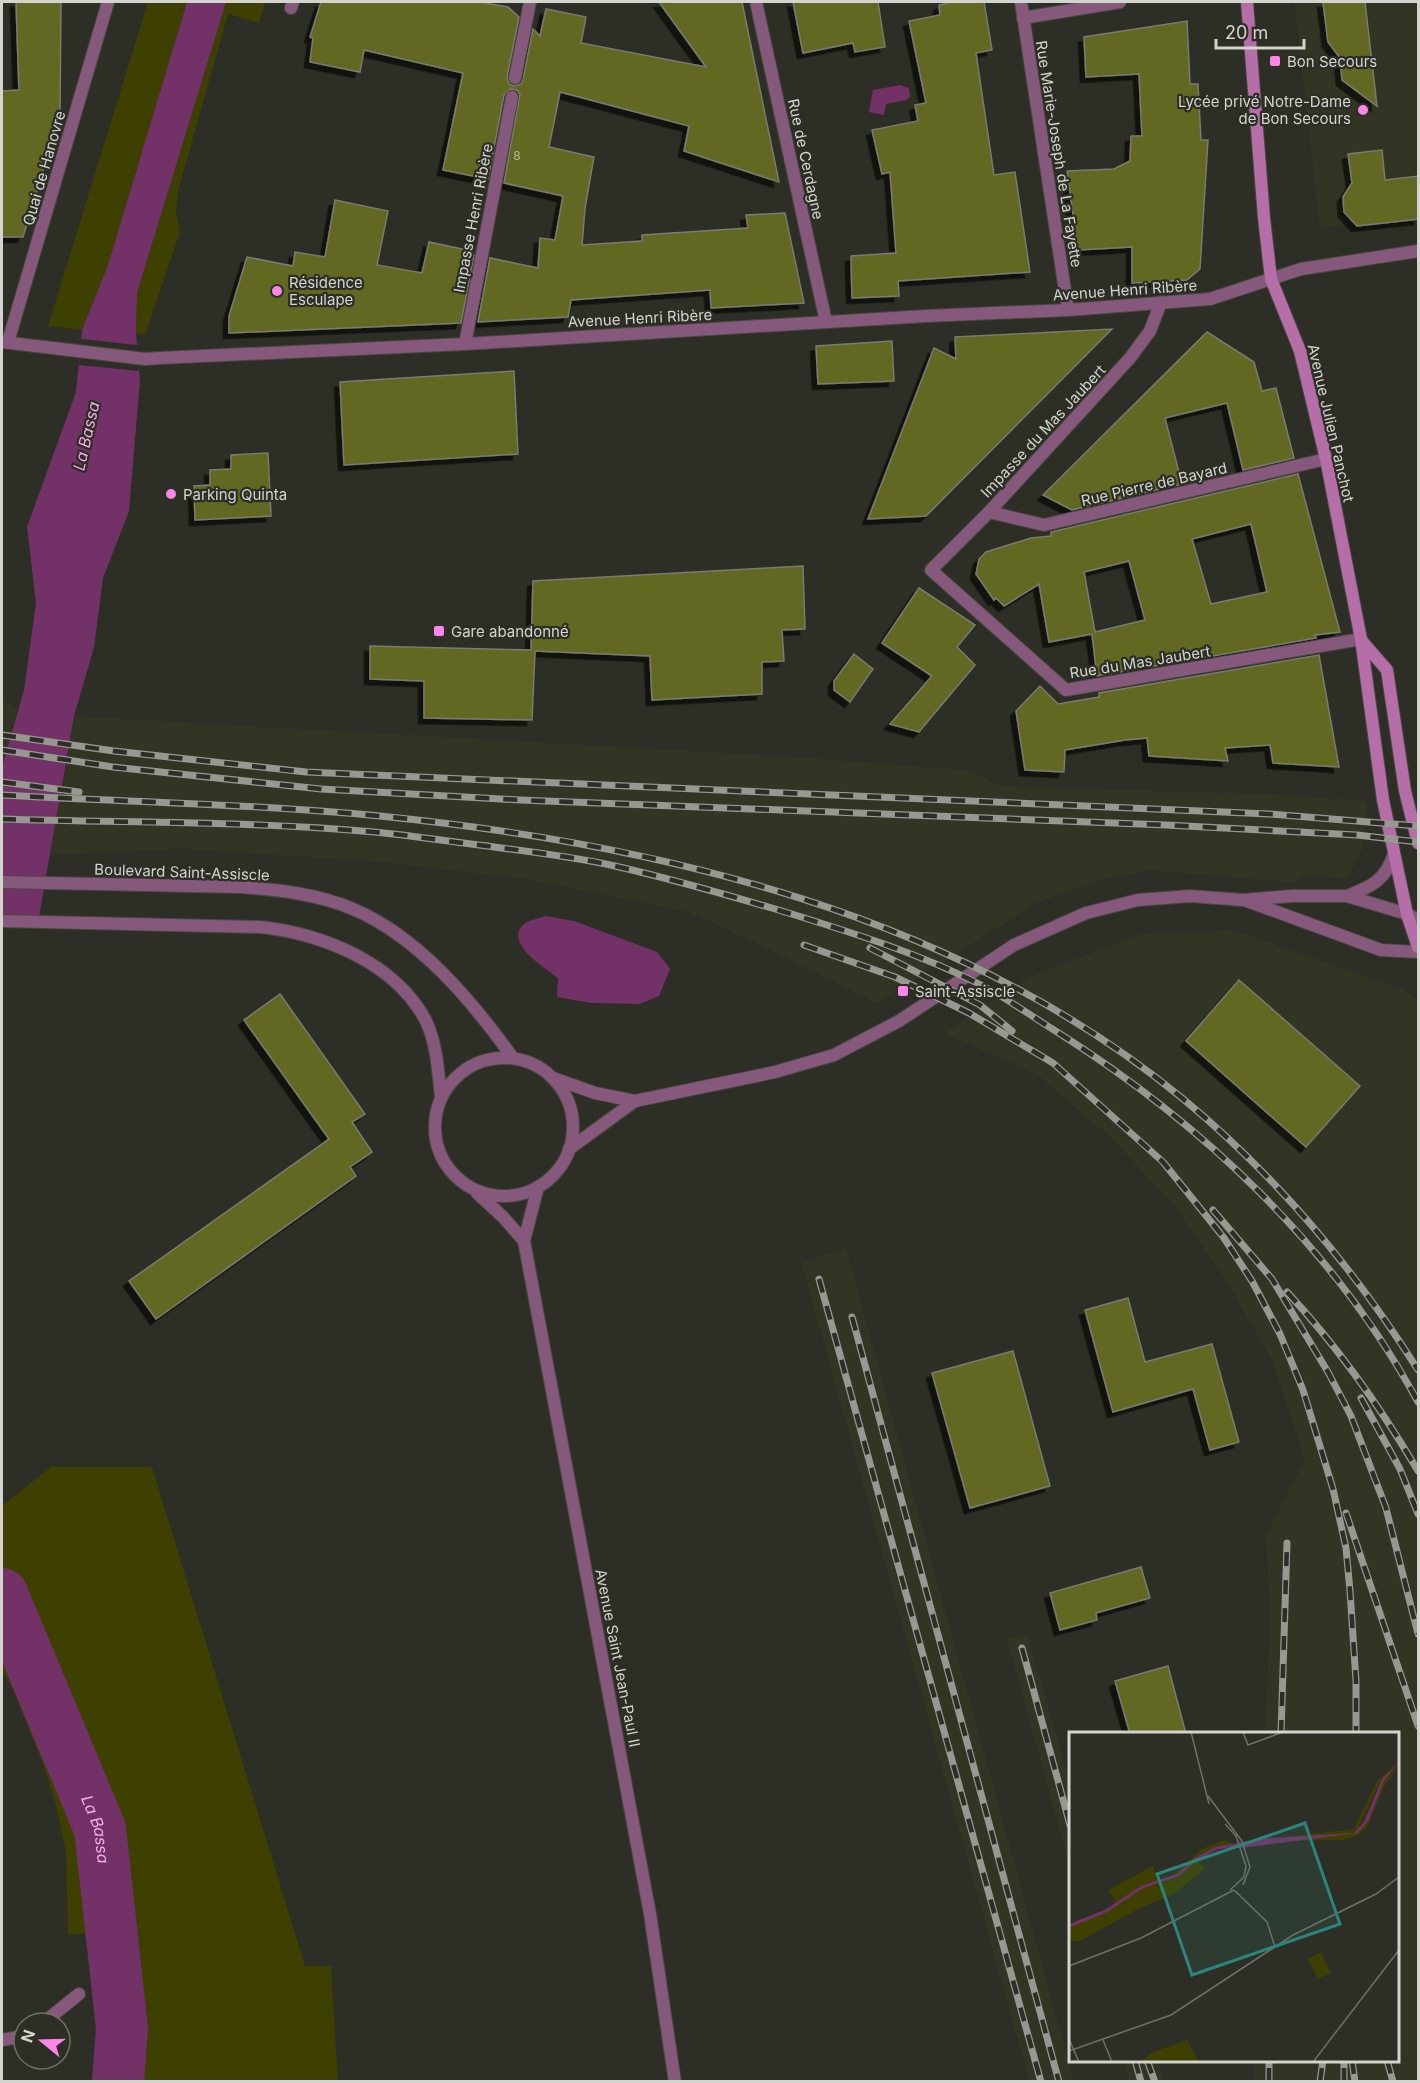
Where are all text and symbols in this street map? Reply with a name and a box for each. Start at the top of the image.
scale bar [1216,12,1304,50]
text: 20 m [1225,22,1268,43]
street label: Rue Marie-Joseph de La Fayette [1032,39,1086,269]
place label: Bon Secours [1287,52,1377,71]
marker: Bon Secours [1268,54,1282,68]
place label: Lycée privé Notre-Dame de Bon Secours [1178,92,1351,128]
street label: Rue de Cerdagne [784,97,828,221]
marker: Lycée privé Notre-Dame de Bon Secours [1356,103,1370,117]
street label: Quai de Hanovre [19,108,69,228]
street label: Impasse Henri Ribère [449,142,497,294]
house number: 8 [513,148,521,163]
place label: Résidence Esculape [289,273,363,309]
street label: Avenue Henri Ribère [1052,275,1198,305]
marker: Résidence Esculape [270,284,284,298]
street label: Avenue Henri Ribère [567,305,713,331]
street label: Avenue Julien Panchot [1304,342,1358,504]
street label: Impasse du Mas Jaubert [976,361,1110,501]
water label: La Bassa [68,399,104,473]
street label: Rue Pierre de Bayard [1079,458,1229,510]
place label: Parking Quinta [183,485,287,504]
marker: Parking Quinta [164,487,178,501]
place label: Gare abandonné [451,622,569,641]
marker: Gare abandonné [432,624,446,638]
street label: Rue du Mas Jaubert [1068,641,1212,683]
street label: Boulevard Saint-Assiscle [94,859,270,885]
place label: Saint-Assiscle [915,982,1015,1001]
marker: Saint-Assiscle [896,984,910,998]
street label: Avenue Saint Jean-Paul II [591,1567,645,1749]
inset map [1069,1732,1399,2062]
water label: La Bassa [77,1792,114,1865]
north arrow [12,2011,72,2071]
text: N [16,2027,39,2045]

